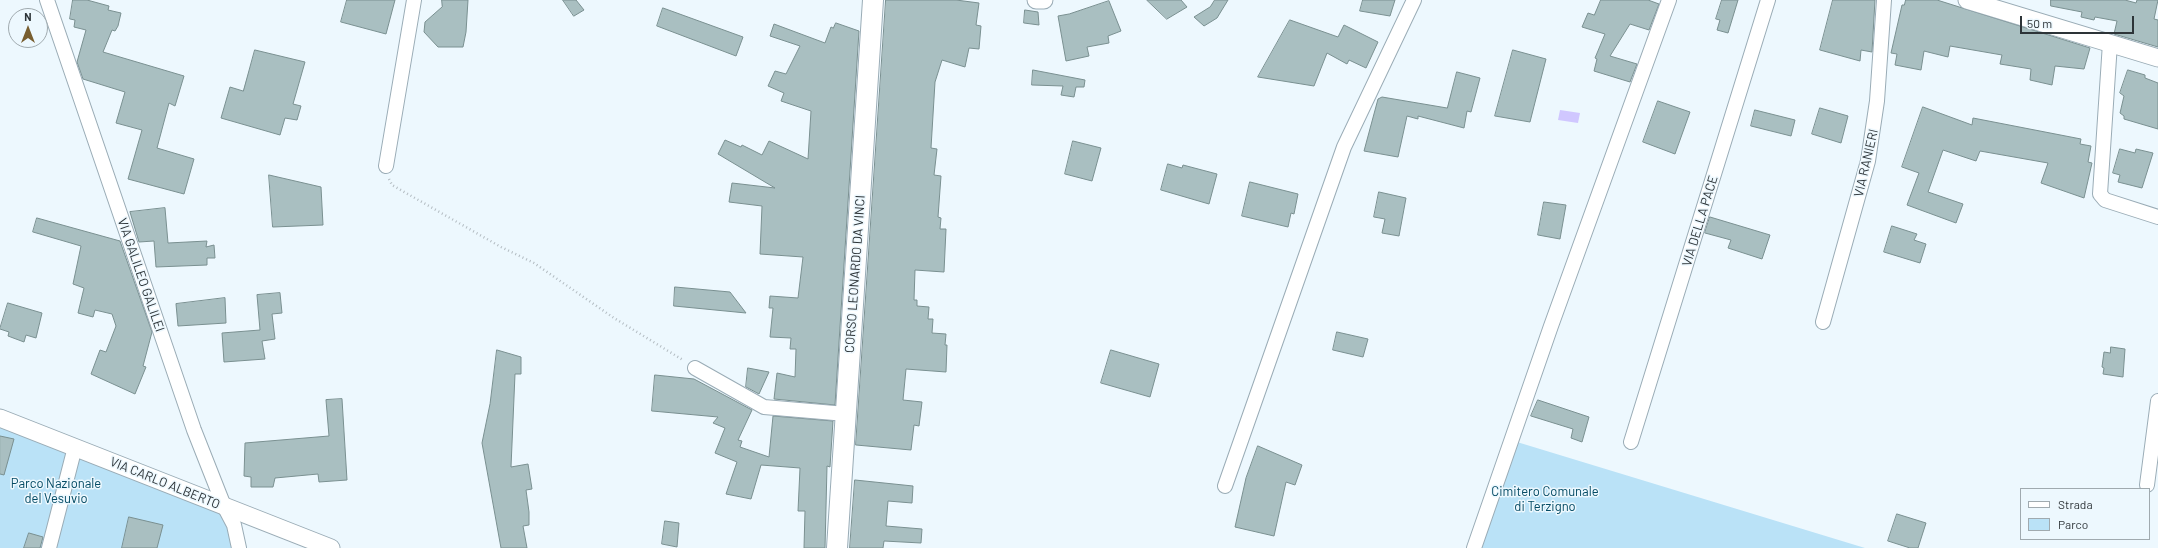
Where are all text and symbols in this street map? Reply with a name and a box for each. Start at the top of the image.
north arrow [8,8,48,48]
scale bar [2022,8,2136,34]
text: N [24,10,32,23]
text: 50 m [2027,16,2052,30]
street label: VIA RANIERI [1851,128,1881,198]
street label: VIA DELLA PACE [1679,174,1721,268]
street label: CORSO LEONARDO DA VINCI [842,195,868,353]
street label: VIA GALILEO GALILEI [114,216,168,334]
street label: VIA CARLO ALBERTO [108,454,222,512]
park label: Parco Nazionale del Vesuvio [11,476,101,507]
park label: Cimitero Comunale di Terzigno [1491,484,1599,515]
legend [2020,488,2150,540]
text: Strada [2058,497,2093,511]
text: Parco [2058,517,2088,531]

